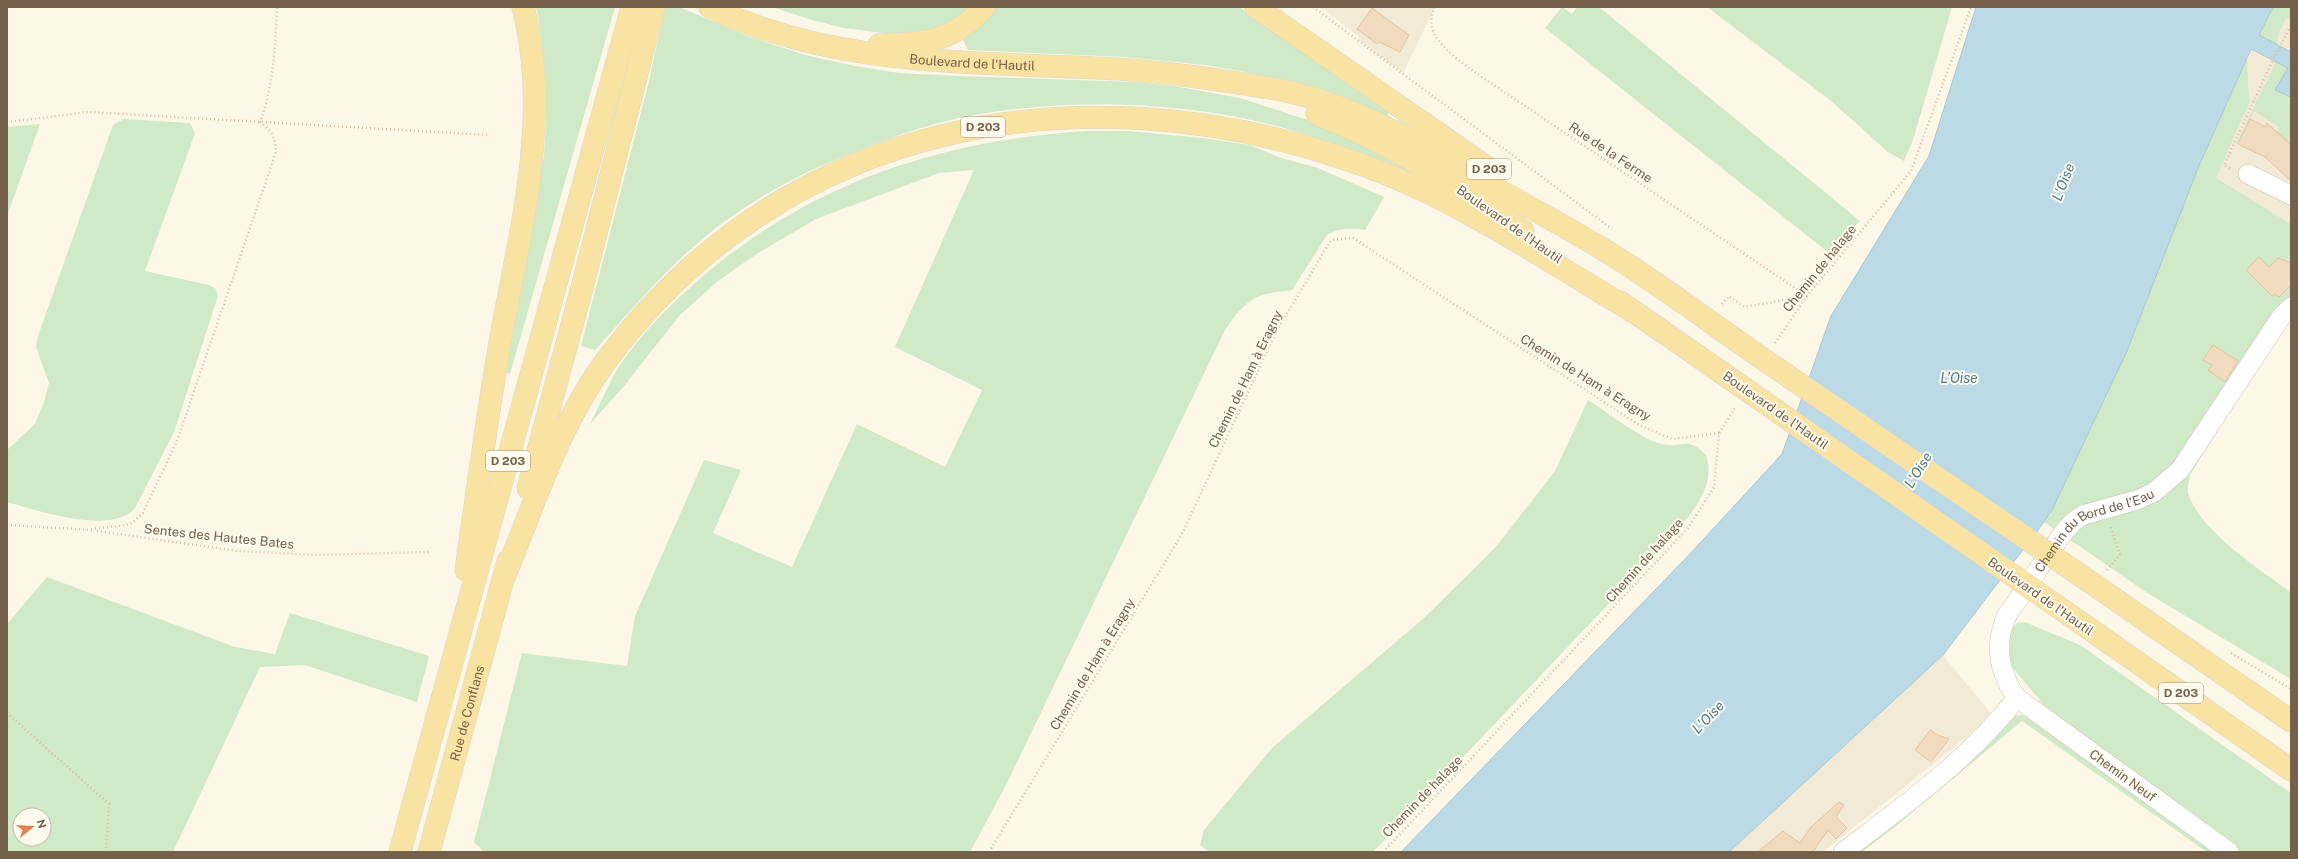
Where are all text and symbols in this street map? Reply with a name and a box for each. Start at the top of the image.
street label: Boulevard de l'Hautil [909,51,1035,73]
road number: D 203 [961,117,1005,137]
street label: Rue de la Ferme [1566,119,1655,186]
road number: D 203 [1467,159,1511,179]
water label: L'Oise [2049,161,2078,203]
street label: Boulevard de l'Hautil [1454,182,1566,267]
street label: Chemin de halage [1780,222,1859,315]
street label: Chemin de Ham à Eragny [1206,308,1285,450]
street label: Chemin de Ham à Eragny [1518,331,1654,424]
street label: Boulevard de l'Hautil [1720,368,1832,453]
water label: L’Oise [1940,370,1978,386]
water label: L'Oise [1901,449,1935,491]
road number: D 203 [486,451,530,471]
street label: Chemin du Bord de l'Eau [2032,486,2157,575]
street label: Chemin de halage [1603,515,1686,605]
street label: Sentes des Hautes Bates [143,521,295,552]
street label: Boulevard de l'Hautil [1985,554,2097,639]
street label: Chemin de Ham à Eragny [1047,596,1138,733]
street label: Rue de Conflans [447,664,487,763]
road number: D 203 [2159,683,2203,703]
water label: L'Oise [1689,697,1728,737]
street label: Chemin Neuf [2086,746,2159,805]
street label: Chemin de halage [1379,752,1465,840]
north arrow [12,807,52,847]
text: N [34,818,49,830]

